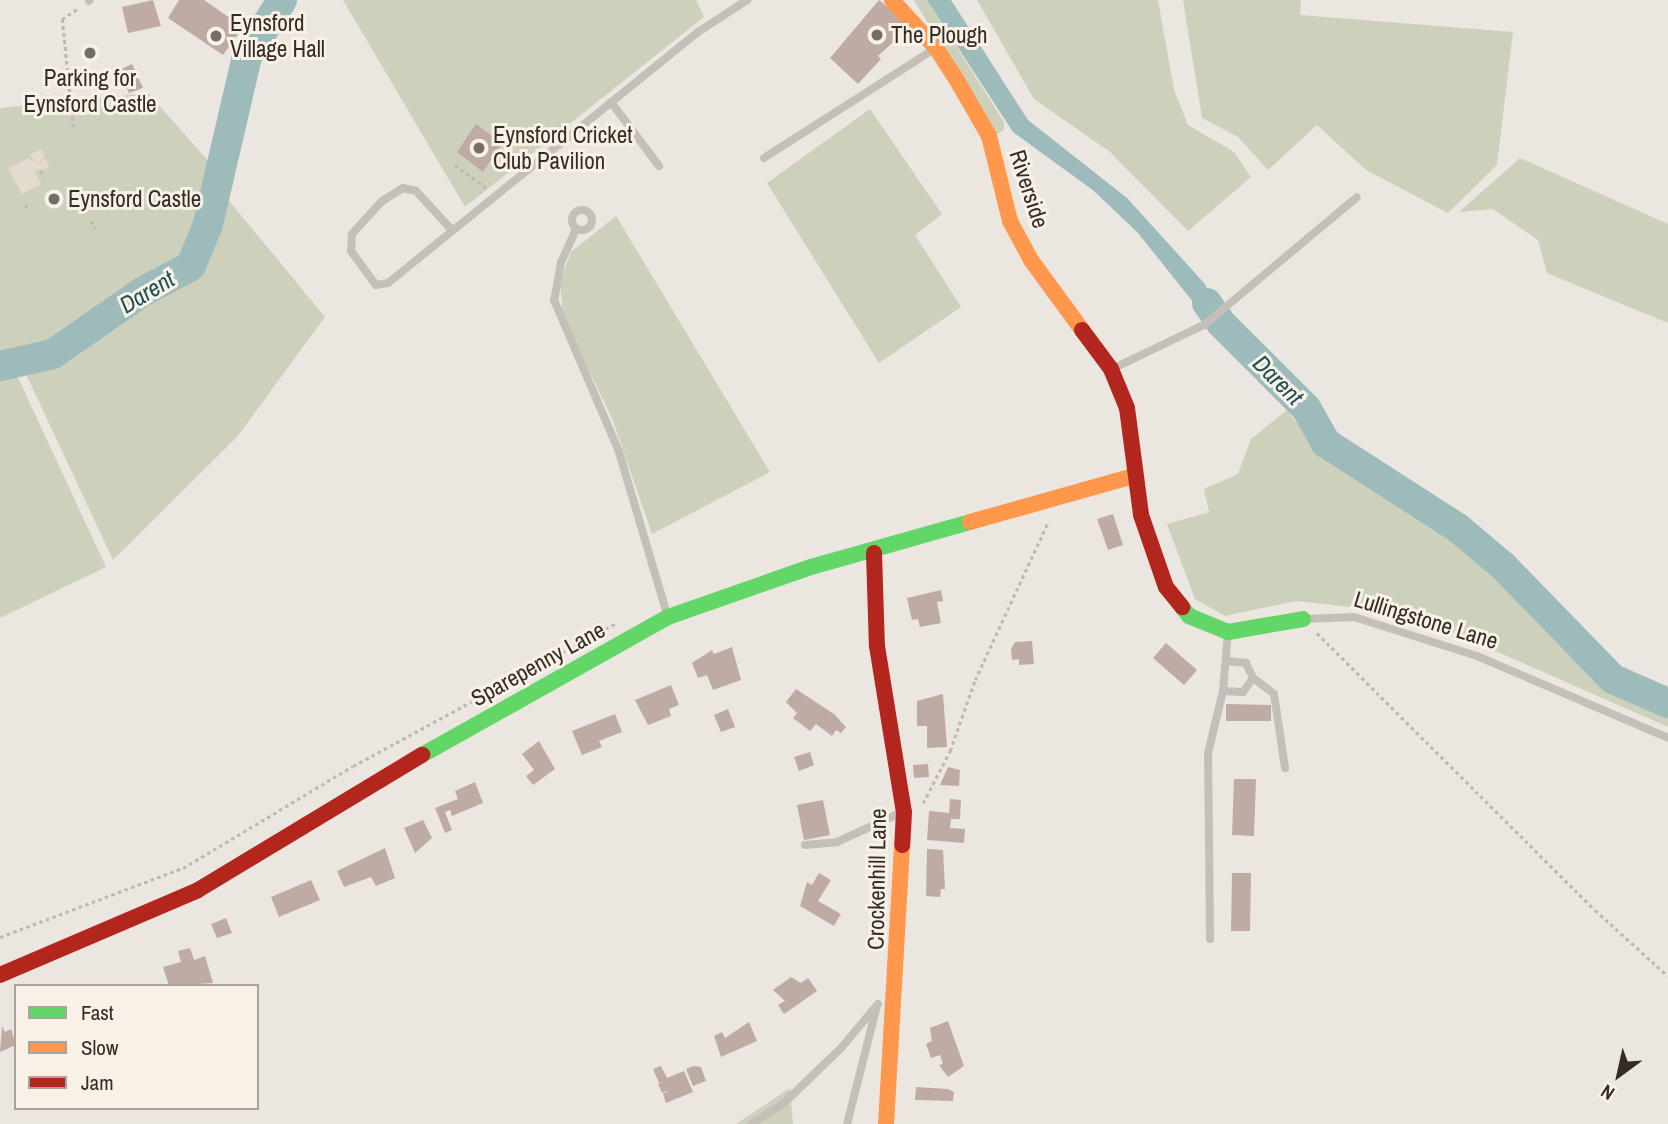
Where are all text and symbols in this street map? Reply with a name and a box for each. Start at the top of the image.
place label: Eynsford Village Hall [230,9,325,63]
place label: The Plough [891,21,987,49]
marker: The Plough [869,27,885,43]
marker: Eynsford Village Hall [208,28,224,44]
marker: Parking for Eynsford Castle [82,45,98,61]
place label: Parking for Eynsford Castle [23,64,157,118]
place label: Eynsford Cricket Club Pavilion [493,121,632,175]
marker: Eynsford Cricket Club Pavilion [471,140,487,156]
street label: Riverside [1003,146,1055,232]
place label: Eynsford Castle [68,185,201,213]
marker: Eynsford Castle [46,191,62,207]
water label: Darent [114,264,180,320]
water label: Darent [1247,349,1309,411]
street label: Lullingstone Lane [1351,585,1501,655]
street label: Sparepenny Lane [466,616,610,712]
street label: Crockenhill Lane [862,808,892,950]
legend [14,984,259,1110]
text: Fast [81,998,114,1027]
text: Slow [81,1033,118,1062]
north arrow [1584,1040,1654,1110]
text: Jam [81,1068,114,1097]
text: N [1596,1079,1619,1107]

